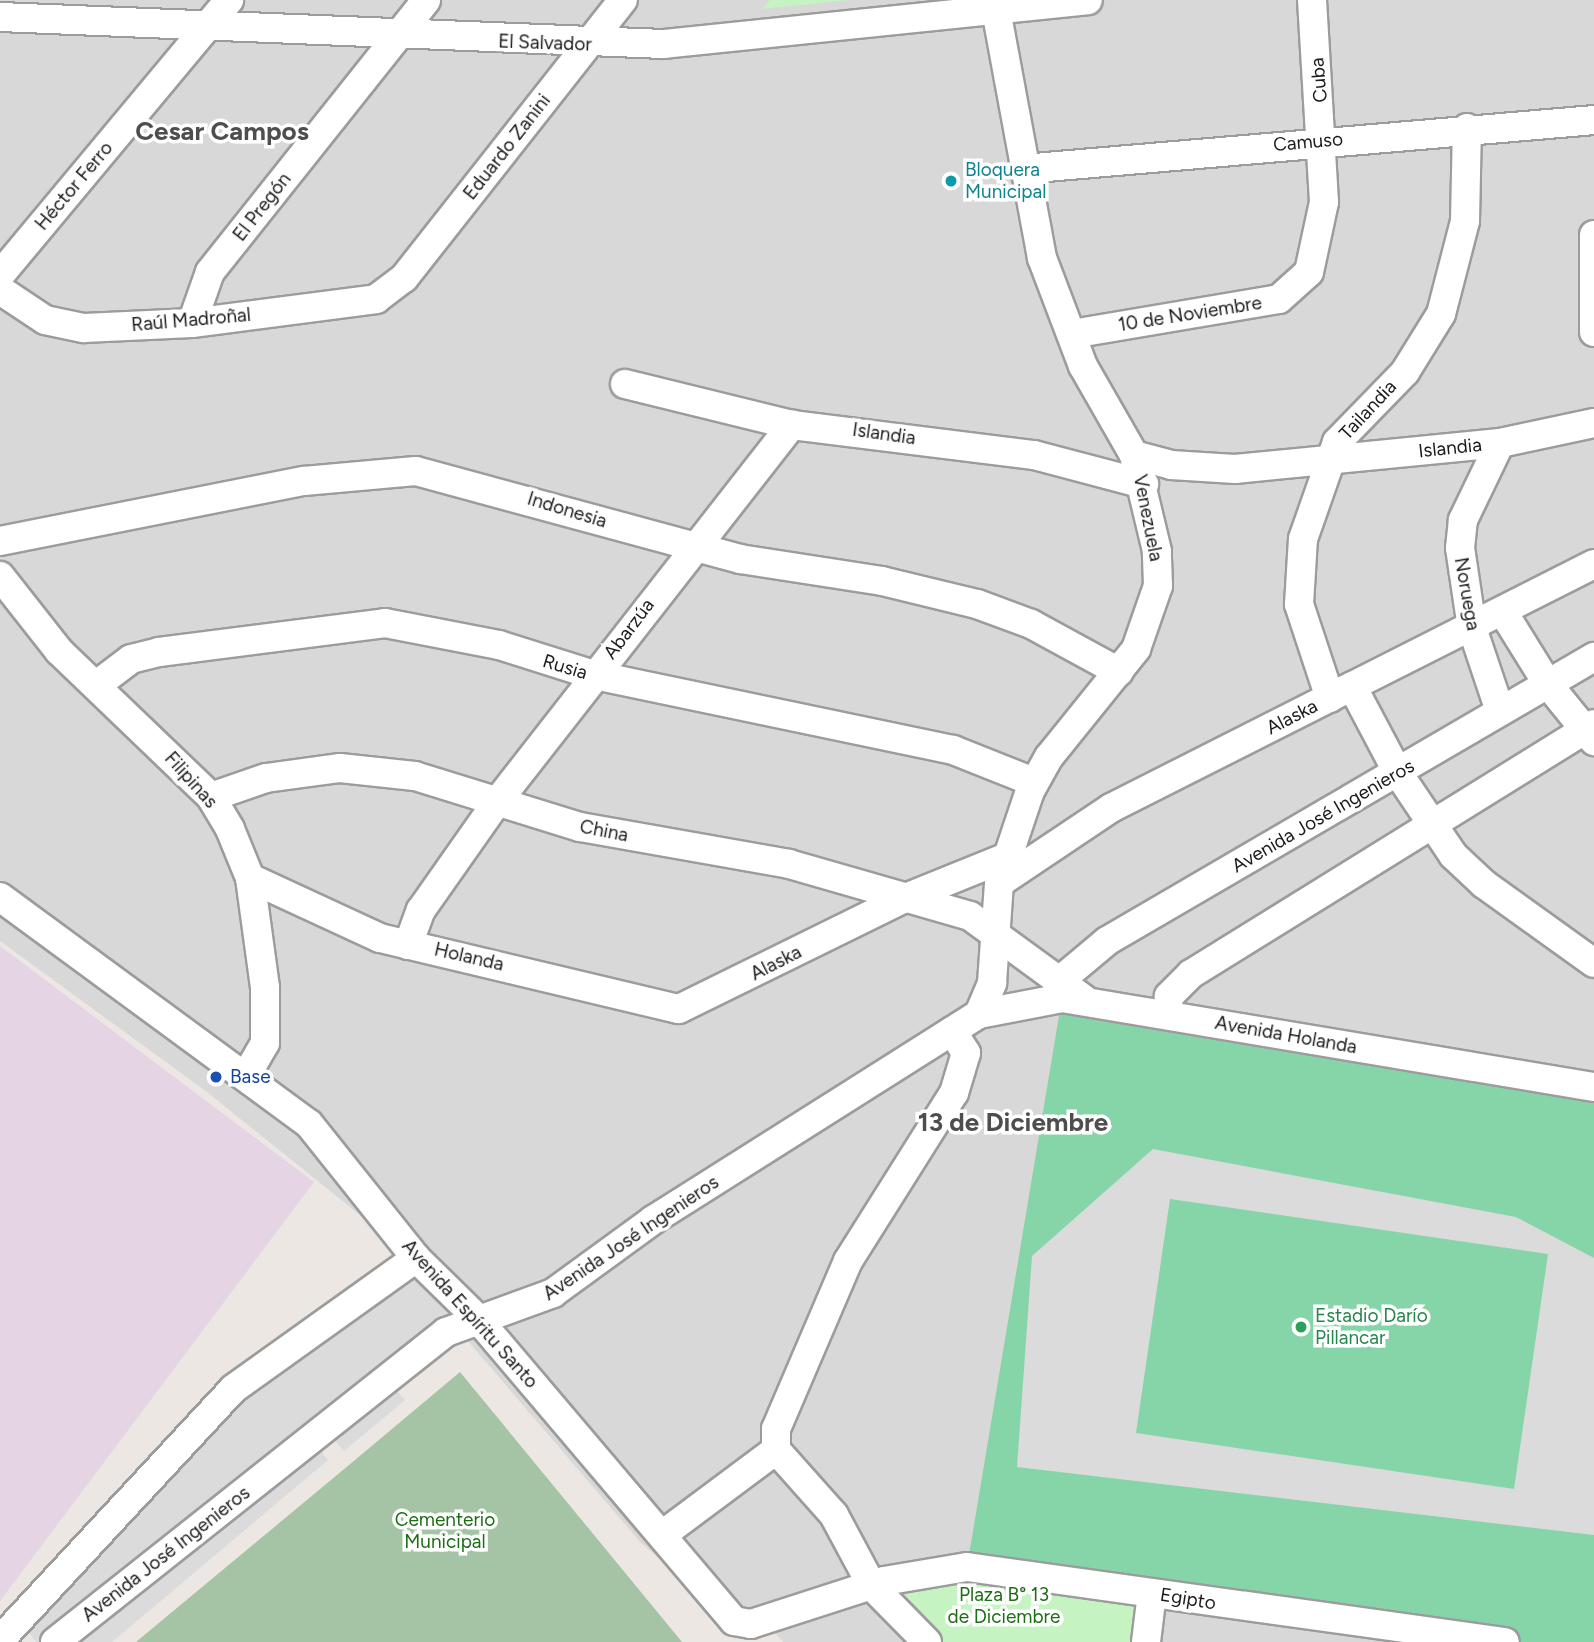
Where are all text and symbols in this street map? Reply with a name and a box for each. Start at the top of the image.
street label: El Salvador [498,30,592,56]
street label: Cuba [1306,57,1332,103]
street label: Eduardo Zanini [459,90,555,204]
district label: Cesar Campos [135,116,309,148]
street label: Camuso [1272,128,1344,156]
street label: Héctor Ferro [30,137,118,235]
place label: Bloquera Municipal [965,159,1046,203]
street label: El Pregón [228,168,296,246]
marker: Bloquera Municipal [943,173,959,189]
street label: 10 de Noviembre [1117,291,1263,337]
street label: Raúl Madroñal [130,303,252,337]
street label: Tailandia [1335,375,1401,445]
street label: Islandia [851,418,917,450]
street label: Islandia [1417,433,1483,463]
street label: Venezuela [1128,473,1168,563]
street label: Indonesia [525,487,609,533]
street label: Noruega [1449,556,1485,632]
street label: Abarzúa [599,594,659,664]
street label: Rusia [540,649,590,685]
street label: Alaska [1263,695,1321,739]
street label: Filipinas [160,747,222,813]
street label: Avenida José Ingenieros [1228,754,1418,878]
street label: China [578,815,630,847]
street label: Holanda [432,938,506,976]
street label: Alaska [747,941,805,985]
street label: Avenida Holanda [1213,1011,1359,1059]
place label: Base [230,1066,271,1088]
marker: Base [208,1069,224,1085]
district label: 13 de Diciembre [918,1107,1108,1139]
street label: Avenida José Ingenieros [539,1171,723,1305]
street label: Avenida Espíritu Santo [397,1235,543,1393]
place label: Estadio Darío Pillancar [1315,1305,1428,1349]
marker: Estadio Darío Pillancar [1293,1319,1309,1335]
street label: Avenida José Ingenieros [77,1481,255,1627]
park label: Cementerio Municipal [395,1509,495,1553]
street label: Egipto [1158,1583,1218,1615]
park label: Plaza B° 13 de Diciembre [948,1584,1060,1628]

